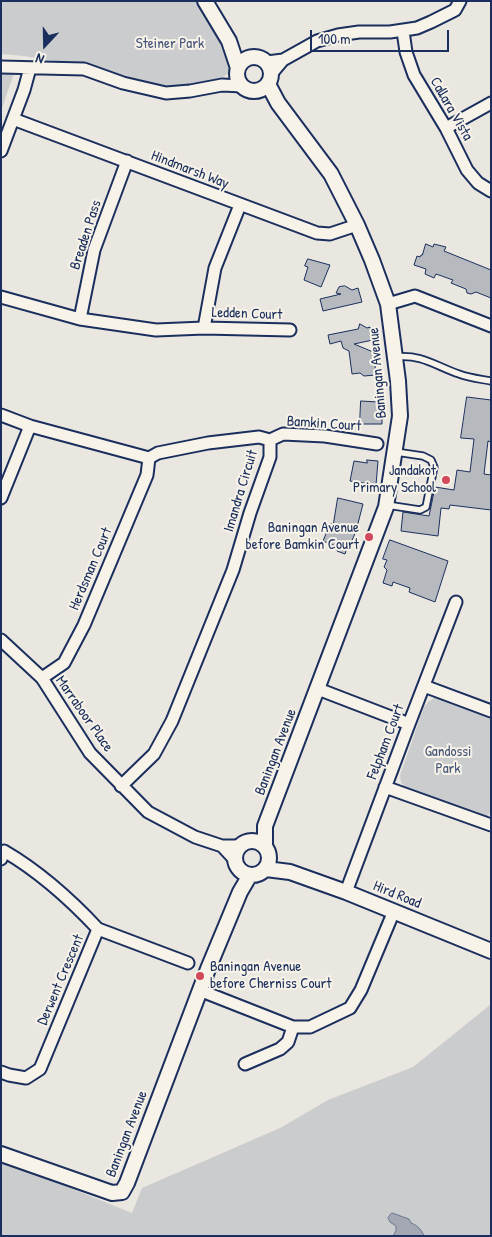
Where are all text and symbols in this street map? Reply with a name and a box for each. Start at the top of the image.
north arrow [20,20,70,70]
scale bar [312,20,451,52]
text: 100 m [318,28,351,49]
park label: Steiner Park [136,35,204,53]
text: N [33,49,46,70]
street label: Callara Vista [426,74,476,144]
street label: Hindmarsh Way [149,147,231,193]
street label: Breaden Pass [66,198,106,272]
street label: Ledden Court [211,304,283,324]
street label: Baningan Avenue [365,327,391,419]
street label: Bamkin Court [286,412,362,436]
street label: Imandra Circuit [220,448,262,534]
place label: Jandakot Primary School [353,462,436,497]
marker: Jandakot Primary School [440,474,452,486]
place label: Baningan Avenue before Bamkin Court [246,519,359,554]
street label: Herdsman Court [66,525,116,613]
marker: Baningan Avenue before Bamkin Court [363,531,375,543]
street label: Marraboor Place [51,673,117,755]
street label: Felpham Court [363,702,409,782]
street label: Baningan Avenue [251,706,301,798]
park label: Gandossi Park [425,743,471,778]
street label: Hird Road [370,877,424,913]
street label: Derwent Crescent [34,932,88,1028]
place label: Baningan Avenue before Cherniss Court [210,958,331,993]
marker: Baningan Avenue before Cherniss Court [194,970,206,982]
street label: Baningan Avenue [102,1088,152,1180]

